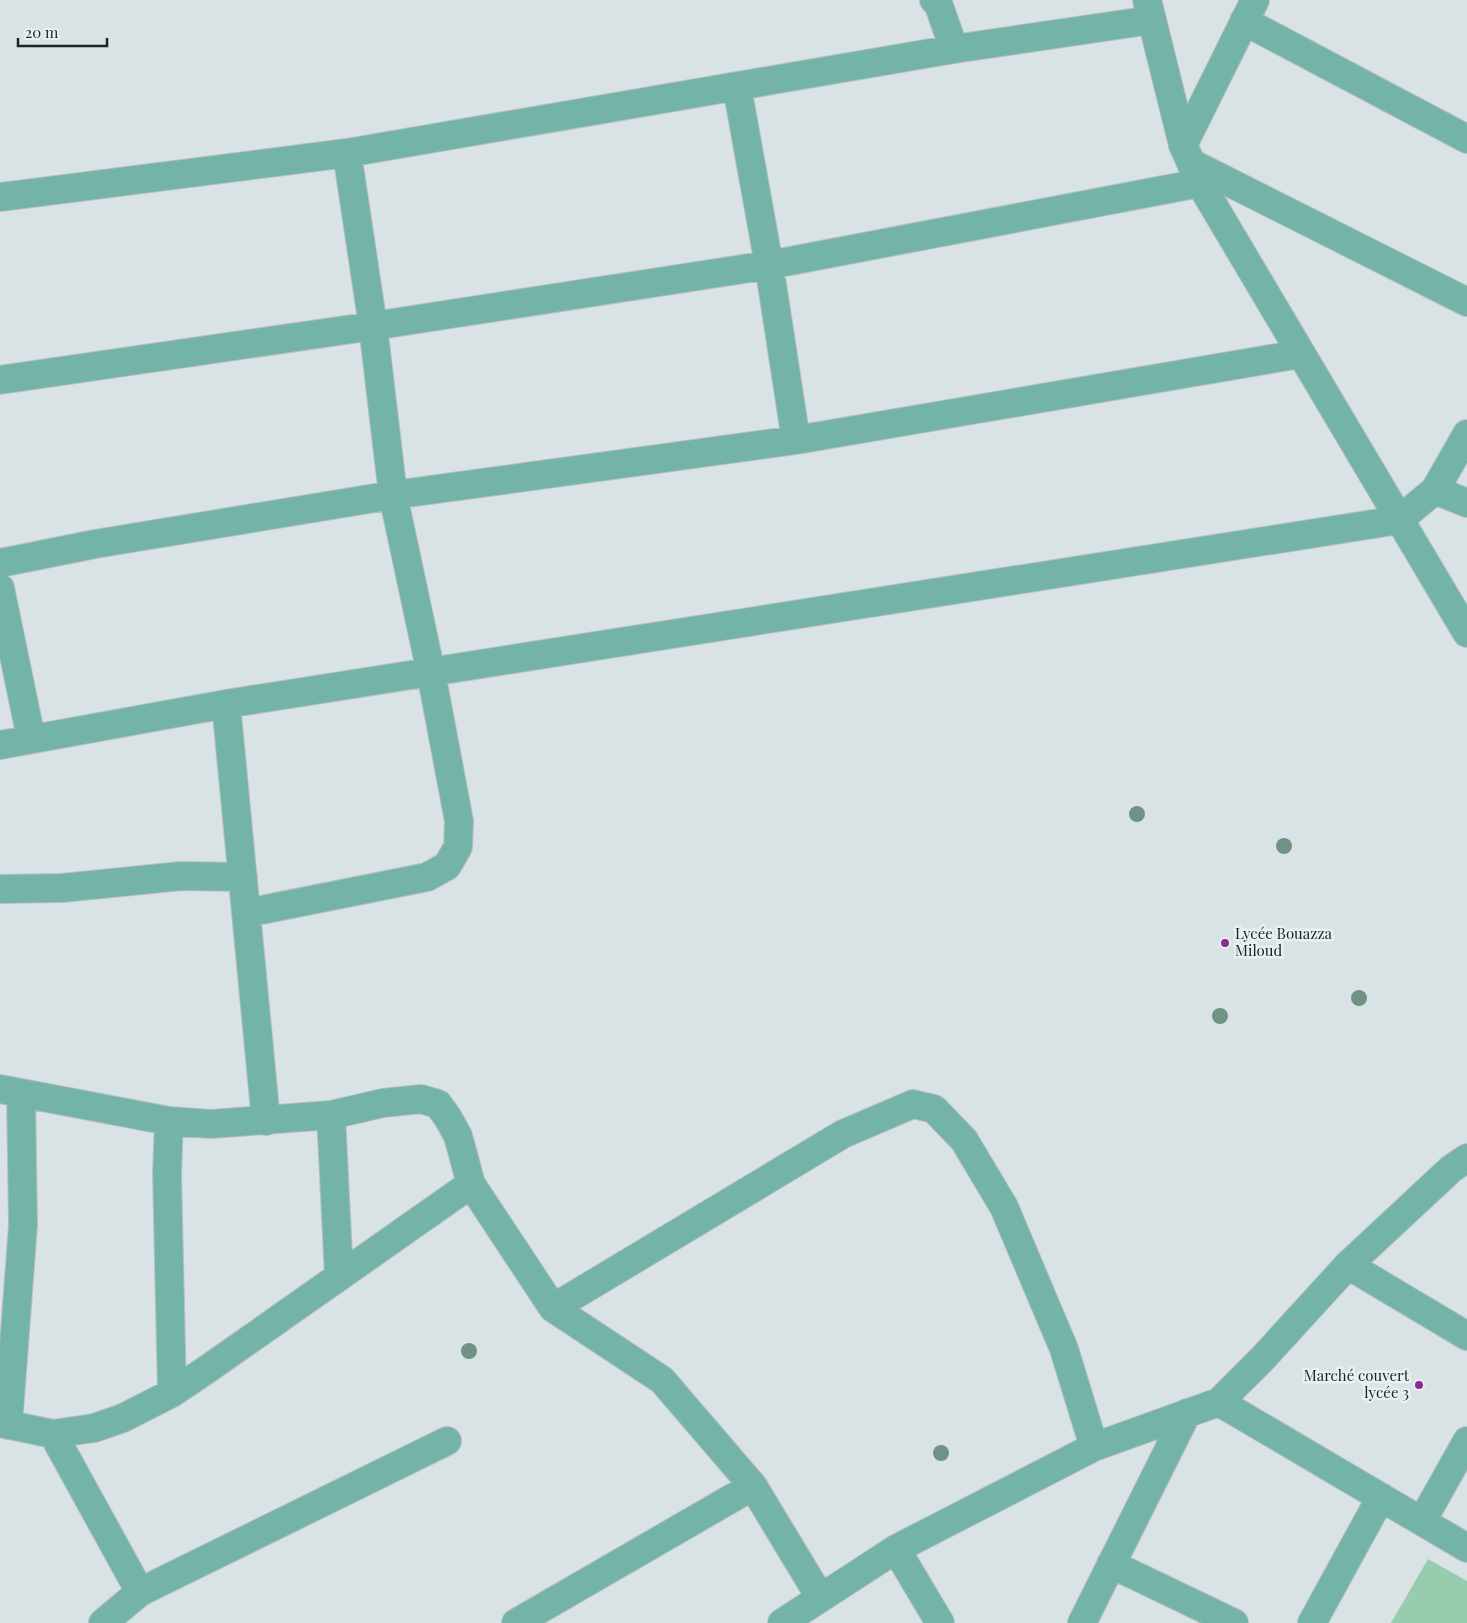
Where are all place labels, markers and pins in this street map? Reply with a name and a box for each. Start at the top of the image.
place label: Lycée Bouazza Miloud [1235,923,1333,960]
marker: Lycée Bouazza Miloud [1219,937,1231,949]
place label: Marché couvert lycée 3 [1304,1365,1410,1402]
marker: Marché couvert lycée 3 [1413,1379,1425,1391]

